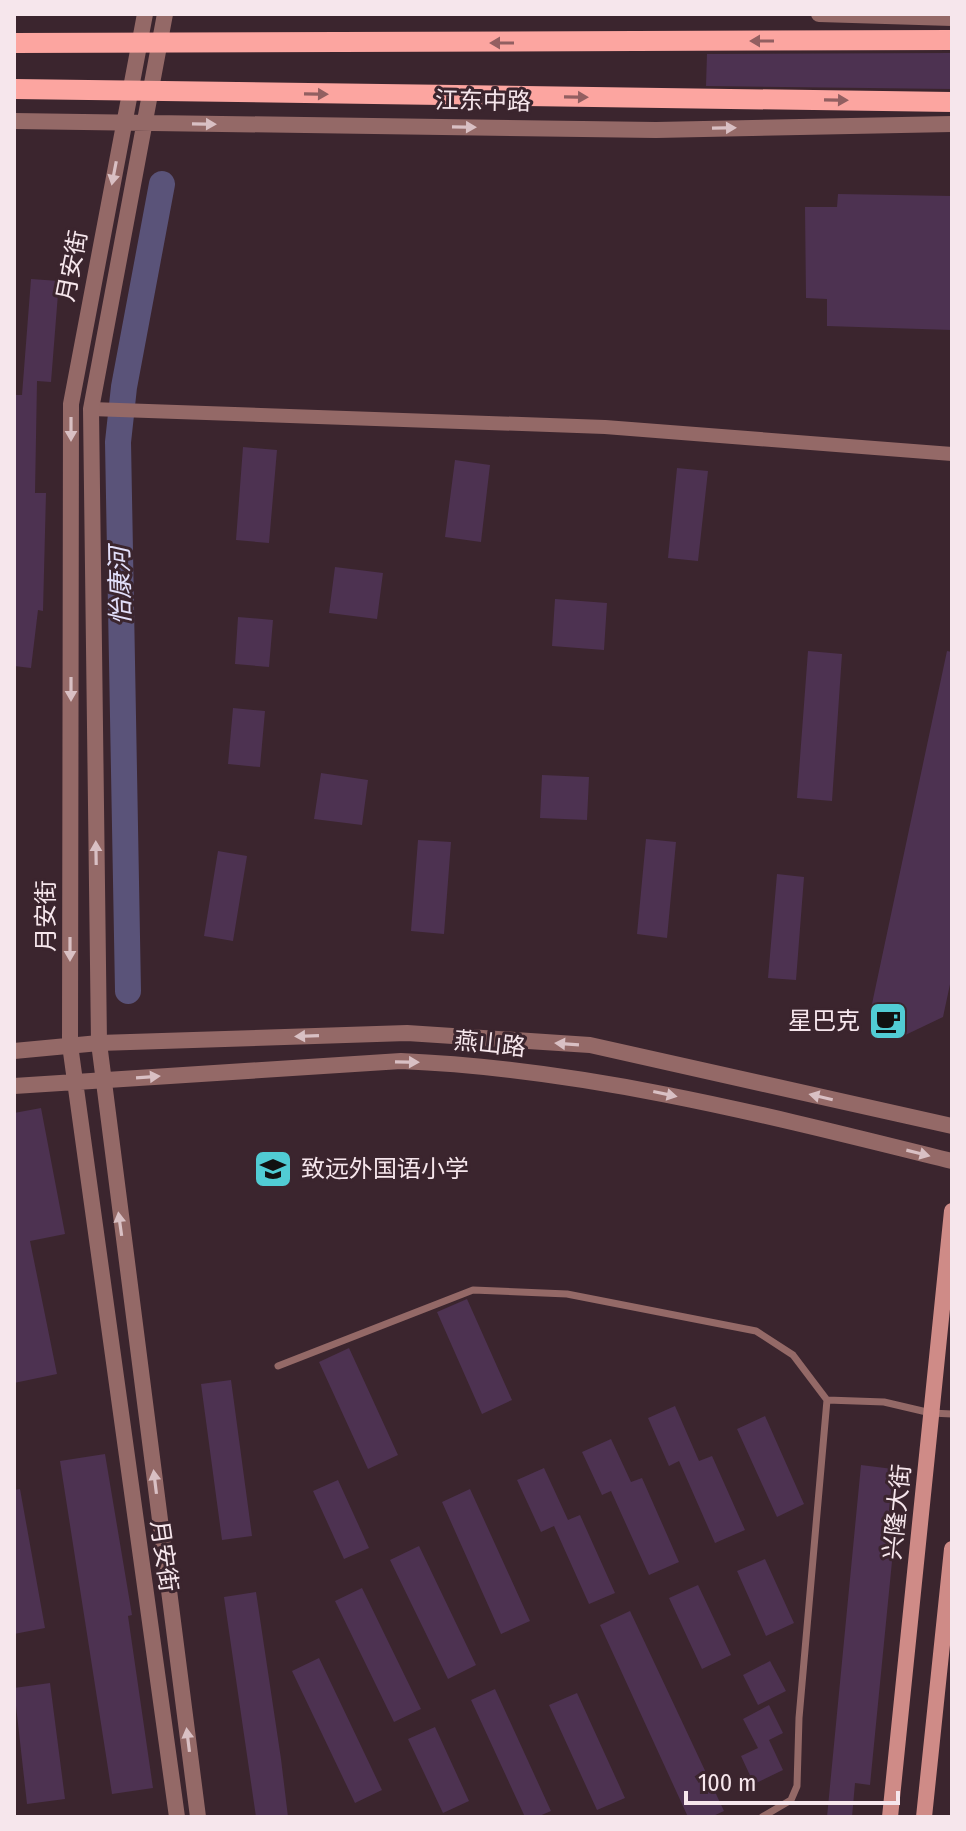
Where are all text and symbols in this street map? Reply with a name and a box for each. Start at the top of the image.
one-way arrow [749,35,774,47]
one-way arrow [489,37,514,49]
street label: 江东中路 [435,86,531,116]
one-way arrow [304,87,329,100]
one-way arrow [564,91,589,103]
one-way arrow [824,94,849,107]
one-way arrow [192,118,217,130]
one-way arrow [452,121,477,133]
one-way arrow [712,122,737,135]
one-way arrow [108,161,120,186]
street label: 月安街 [51,228,93,304]
one-way arrow [65,417,77,442]
water label: 怡康河 [104,542,137,625]
one-way arrow [65,677,77,702]
one-way arrow [90,840,102,865]
street label: 月安街 [32,880,60,952]
one-way arrow [64,937,76,962]
cafe icon: 星巴克 [867,1000,909,1042]
place label: 星巴克 [788,1007,860,1035]
street label: 燕山路 [453,1026,527,1062]
one-way arrow [294,1029,319,1042]
one-way arrow [554,1037,579,1050]
one-way arrow [395,1055,420,1068]
one-way arrow [136,1070,161,1083]
one-way arrow [652,1088,677,1101]
one-way arrow [809,1090,834,1102]
one-way arrow [905,1147,930,1159]
school or university icon: 致远外国语小学 [252,1148,294,1190]
place label: 致远外国语小学 [301,1155,469,1183]
one-way arrow [113,1211,126,1236]
street label: 兴隆大街 [878,1463,916,1561]
one-way arrow [148,1469,161,1494]
street label: 月安街 [145,1518,183,1594]
one-way arrow [181,1727,194,1752]
scale bar [686,1755,898,1805]
text: 100 m [698,1769,756,1797]

